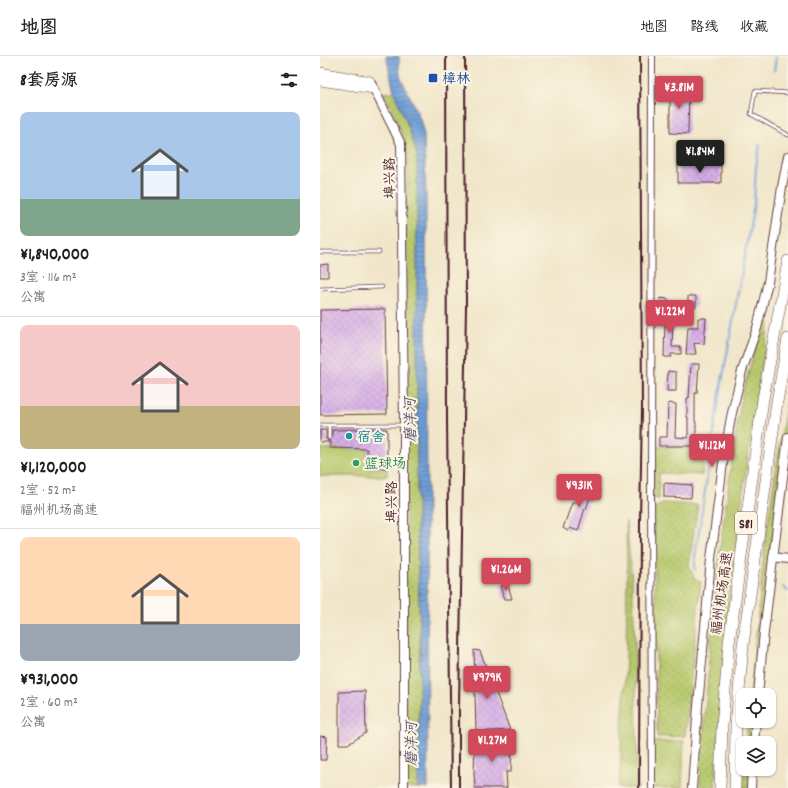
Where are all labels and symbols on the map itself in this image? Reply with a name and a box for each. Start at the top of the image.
place label: 樟林 [442,70,471,90]
marker: 樟林 [427,72,439,84]
pin: ¥3.81M [646,76,712,110]
pin: ¥1.84M [667,140,733,174]
street label: 埠兴路 [381,157,401,199]
pin: ¥1.22M [637,300,703,334]
water label: 磨洋河 [401,394,423,443]
place label: 宿舍 [357,428,385,448]
marker: 宿舍 [344,431,354,441]
pin: ¥1.12M [679,434,745,468]
place label: 篮球场 [364,455,406,475]
marker: 篮球场 [351,458,361,468]
pin: ¥931K [551,474,607,508]
street label: 埠兴路 [383,481,403,523]
road number: S81 [735,512,757,534]
street label: 福州机场高速 [707,550,739,636]
pin: ¥1.26M [473,558,539,592]
pin: ¥979K [459,666,515,700]
water label: 磨洋河 [402,719,424,767]
pin: ¥1.27M [459,729,525,763]

